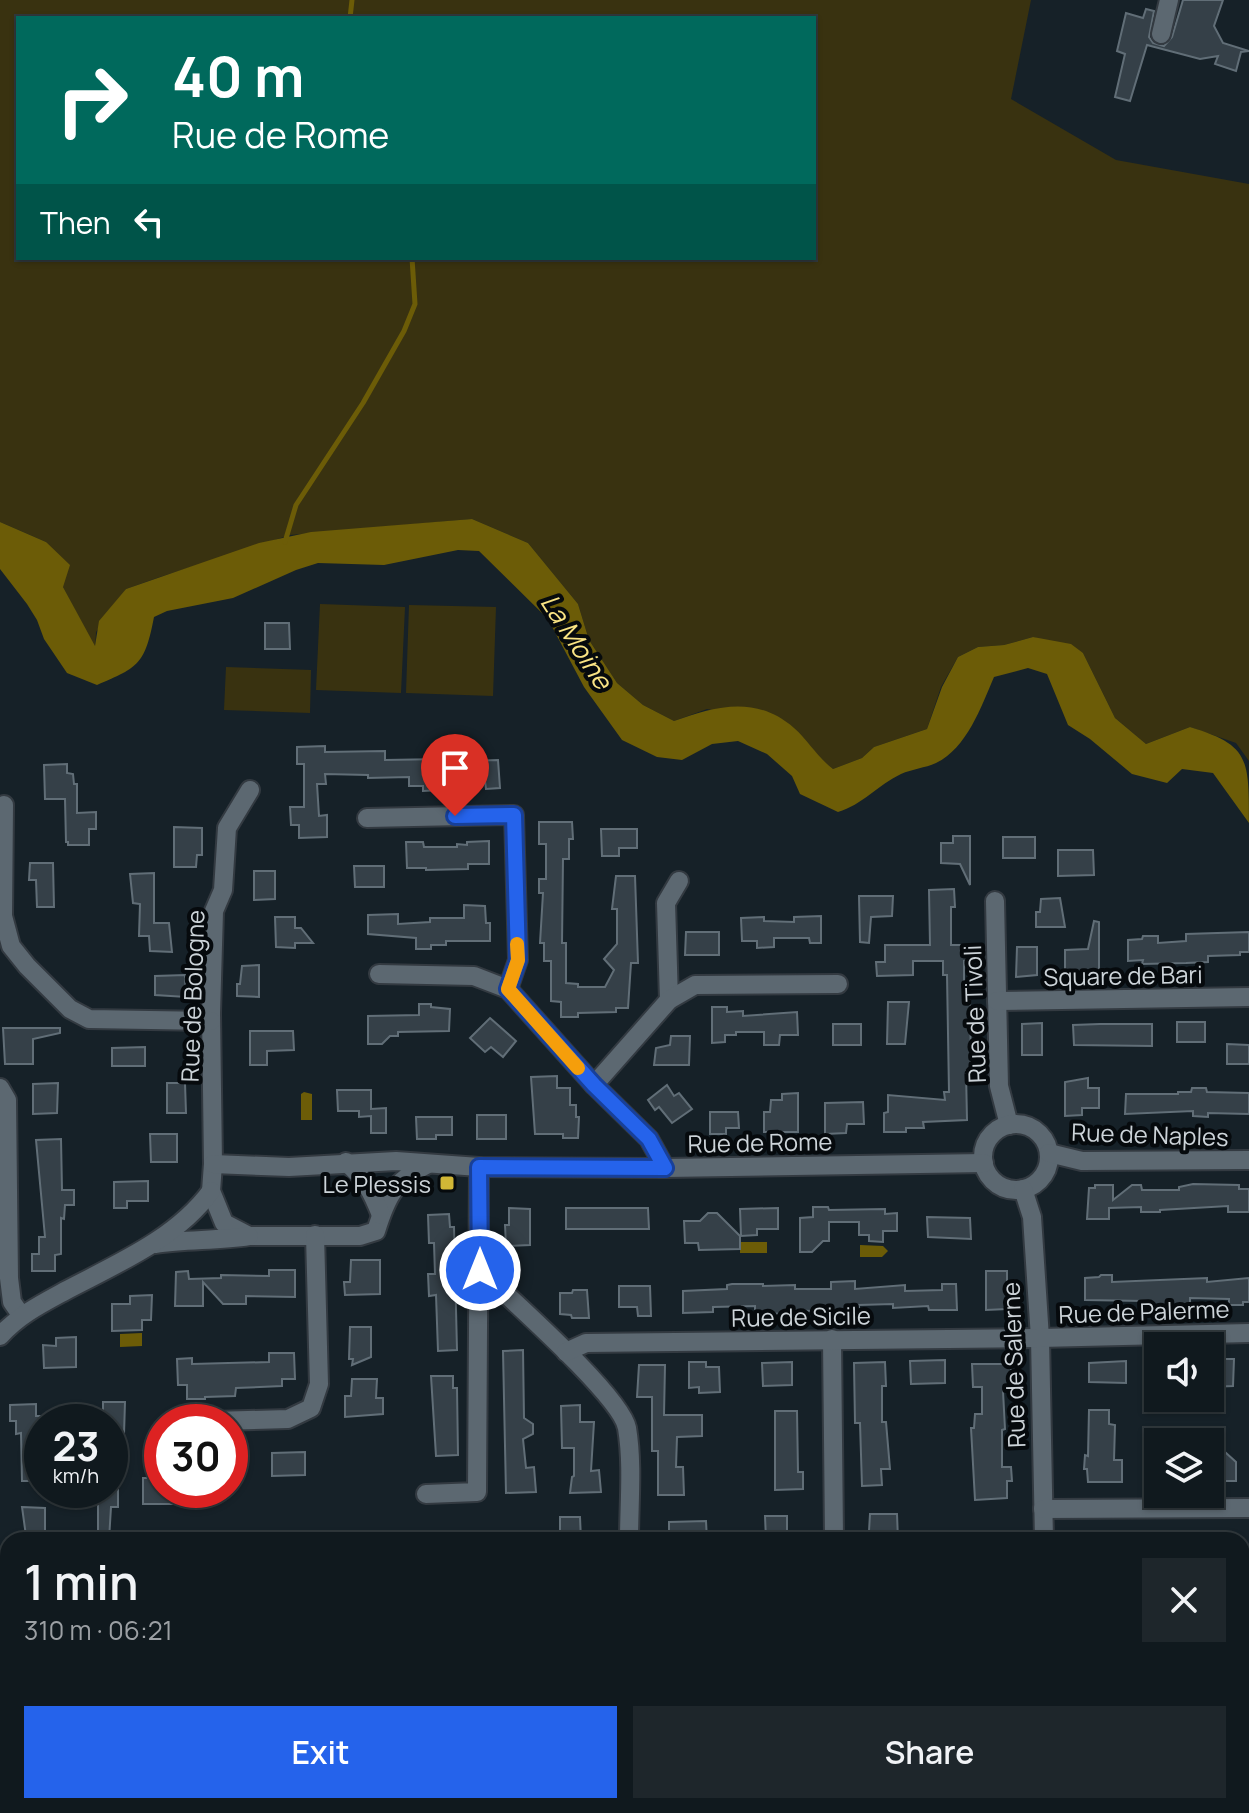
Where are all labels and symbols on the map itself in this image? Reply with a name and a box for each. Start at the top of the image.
water label: La Moine [533,586,622,697]
pin [421,734,489,816]
street label: Rue de Bologne [173,909,211,1083]
street label: Rue de Tivoli [955,944,993,1084]
street label: Square de Bari [1043,957,1203,993]
street label: Rue de Naples [1071,1115,1229,1153]
street label: Rue de Rome [687,1124,833,1160]
place label: Le Plessis [322,1167,431,1200]
marker: Le Plessis [438,1174,456,1192]
position arrow [438,1228,522,1312]
street label: Rue de Salerne [994,1282,1032,1448]
street label: Rue de Palerme [1058,1292,1230,1330]
street label: Rue de Sicile [731,1298,871,1334]
speed limit sign: 30 [144,1404,248,1508]

